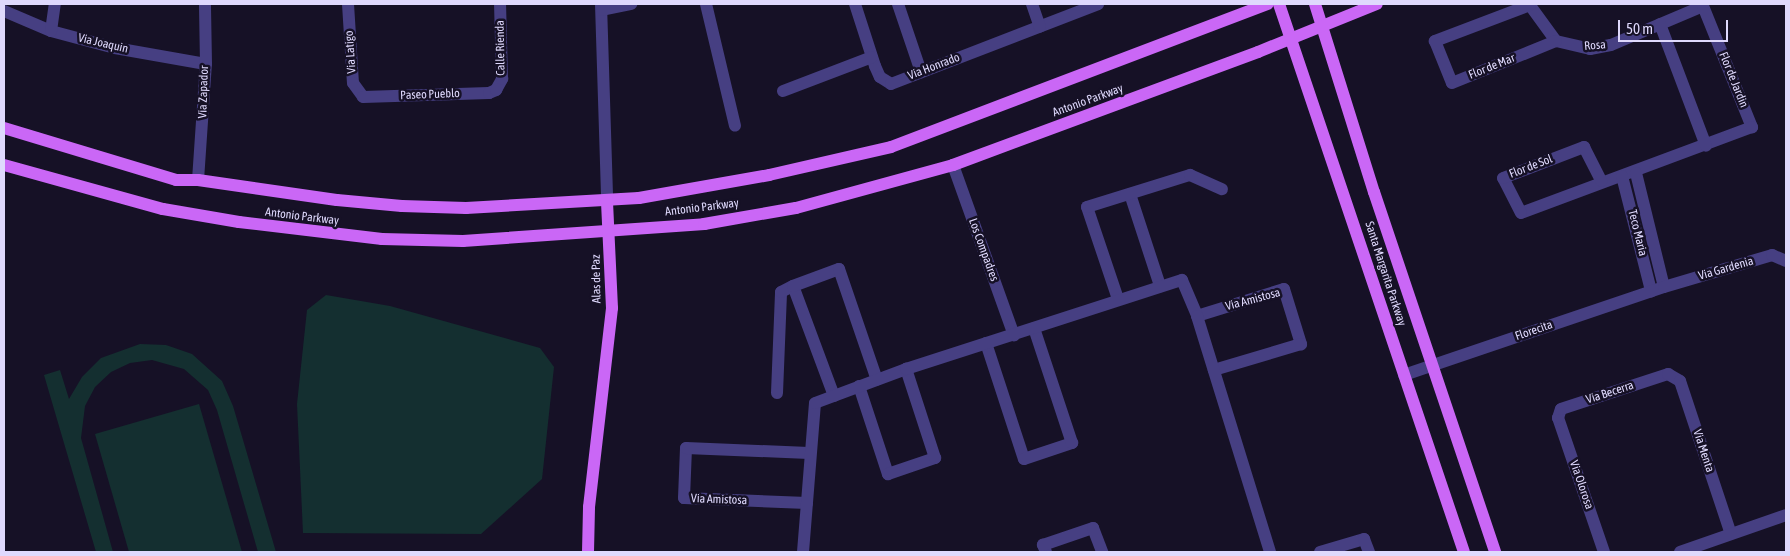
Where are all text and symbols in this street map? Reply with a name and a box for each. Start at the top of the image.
scale bar [1620,10,1730,42]
street label: Calle Rienda [493,20,509,76]
text: 50 m [1626,20,1653,37]
street label: Via Latigo [342,30,360,74]
street label: Via Joaquin [77,31,129,57]
street label: Rosa [1584,38,1606,54]
street label: Flor de Jardin [1715,50,1751,110]
street label: Via Honrado [906,51,962,83]
street label: Flor de Mar [1467,51,1517,83]
street label: Via Zapador [196,65,212,119]
street label: Antonio Parkway [1051,82,1125,120]
street label: Paseo Pueblo [400,87,460,103]
street label: Flor de Sol [1507,152,1555,182]
street label: Antonio Parkway [664,196,740,220]
street label: Antonio Parkway [264,205,340,229]
street label: Teco Maria [1624,208,1650,258]
street label: Los Compadres [965,217,1001,283]
street label: Santa Margarita Parkway [1361,220,1409,328]
street label: Alas de Paz [589,254,605,304]
street label: Via Gardenia [1697,254,1755,284]
street label: Via Amistosa [1224,286,1282,314]
street label: Florecita [1513,318,1555,344]
street label: Via Becerra [1584,379,1636,407]
street label: Via Menta [1689,428,1717,474]
street label: Via Olorosa [1566,459,1596,511]
street label: Via Amistosa [691,492,747,508]

